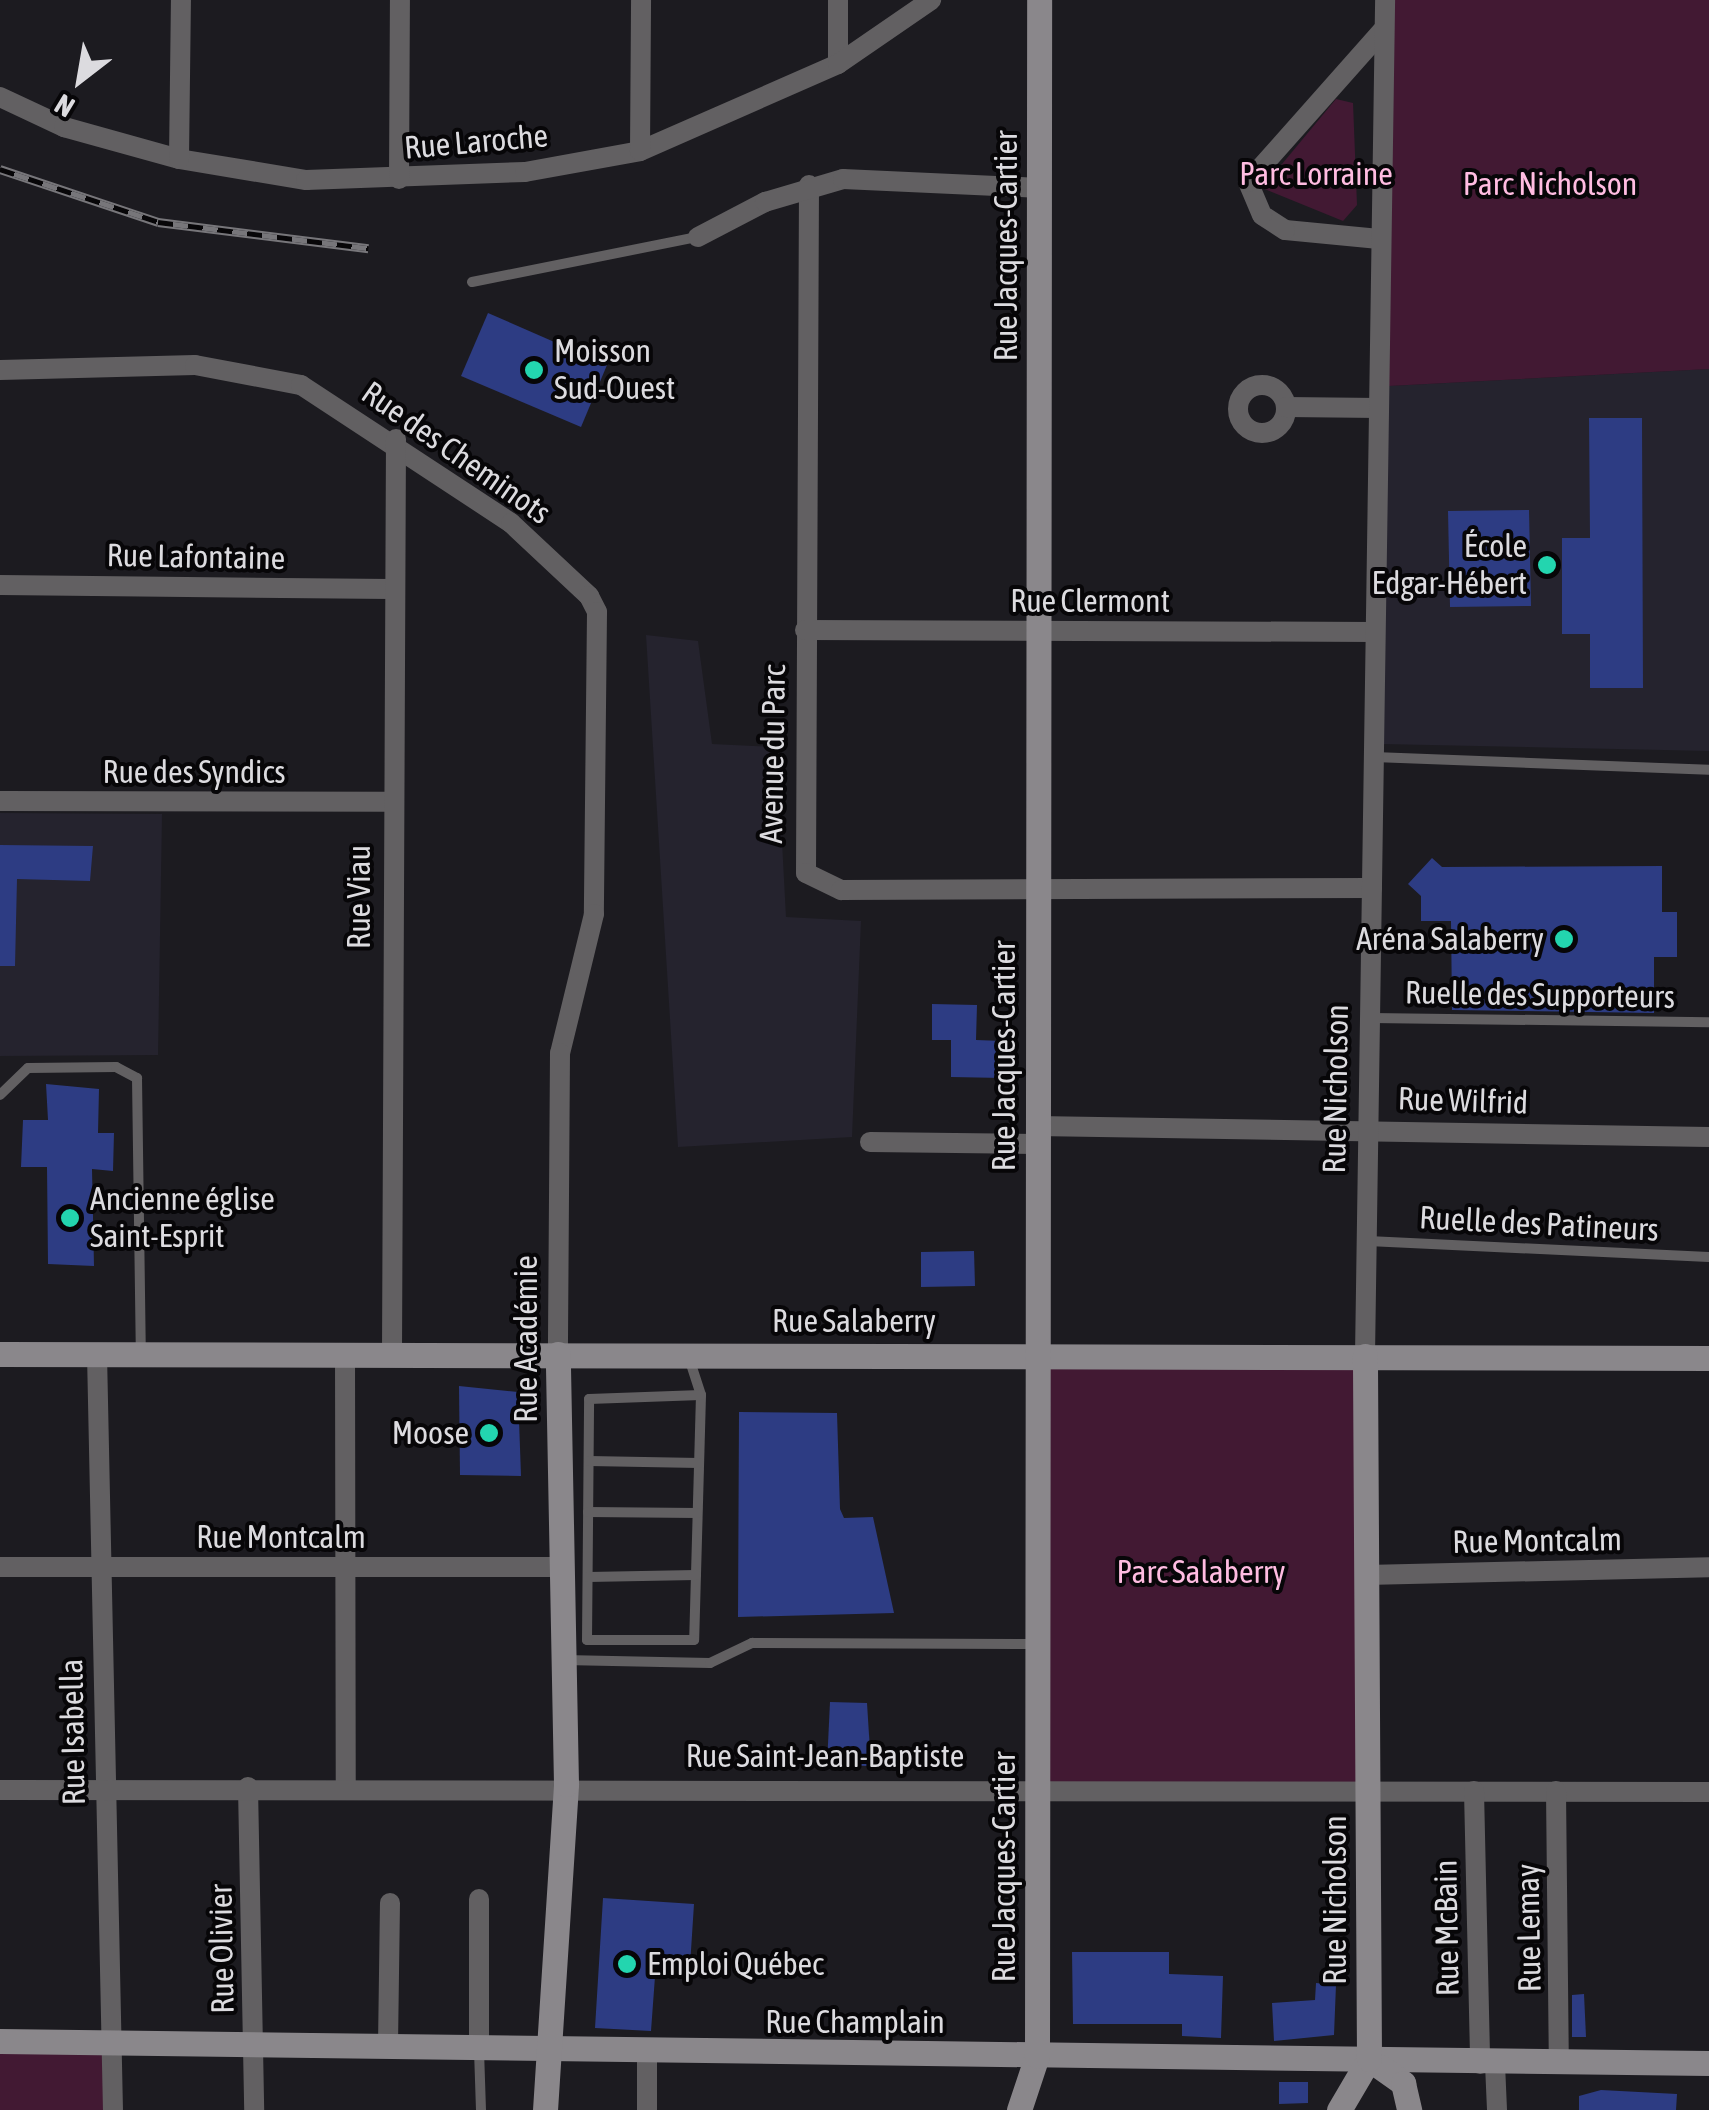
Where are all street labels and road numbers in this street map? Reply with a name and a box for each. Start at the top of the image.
street label: Rue Laroche [403,117,549,167]
street label: Rue Jacques-Cartier [987,131,1025,361]
street label: Rue des Cheminots [354,374,558,532]
street label: Rue Lafontaine [106,536,286,578]
street label: Rue Clermont [1010,582,1170,620]
street label: Avenue du Parc [752,664,794,844]
street label: Rue des Syndics [102,753,286,791]
street label: Rue Viau [340,845,378,949]
street label: Rue Jacques-Cartier [985,941,1023,1171]
street label: Ruelle des Supporteurs [1405,973,1675,1017]
street label: Rue Nicholson [1315,1004,1357,1174]
street label: Rue Wilfrid [1397,1080,1529,1122]
street label: Ruelle des Patineurs [1418,1199,1660,1249]
street label: Rue Académie [507,1255,545,1423]
street label: Rue Salaberry [772,1302,936,1340]
street label: Rue Montcalm [196,1518,366,1556]
street label: Rue Montcalm [1452,1520,1622,1562]
street label: Rue Isabella [53,1659,93,1805]
street label: Rue Saint-Jean-Baptiste [686,1737,964,1775]
street label: Rue Jacques-Cartier [985,1752,1023,1982]
street label: Rue Nicholson [1316,1815,1354,1985]
street label: Rue McBain [1427,1859,1467,1997]
street label: Rue Lemay [1509,1863,1549,1993]
street label: Rue Olivier [202,1884,242,2014]
street label: Rue Champlain [765,2003,945,2041]

